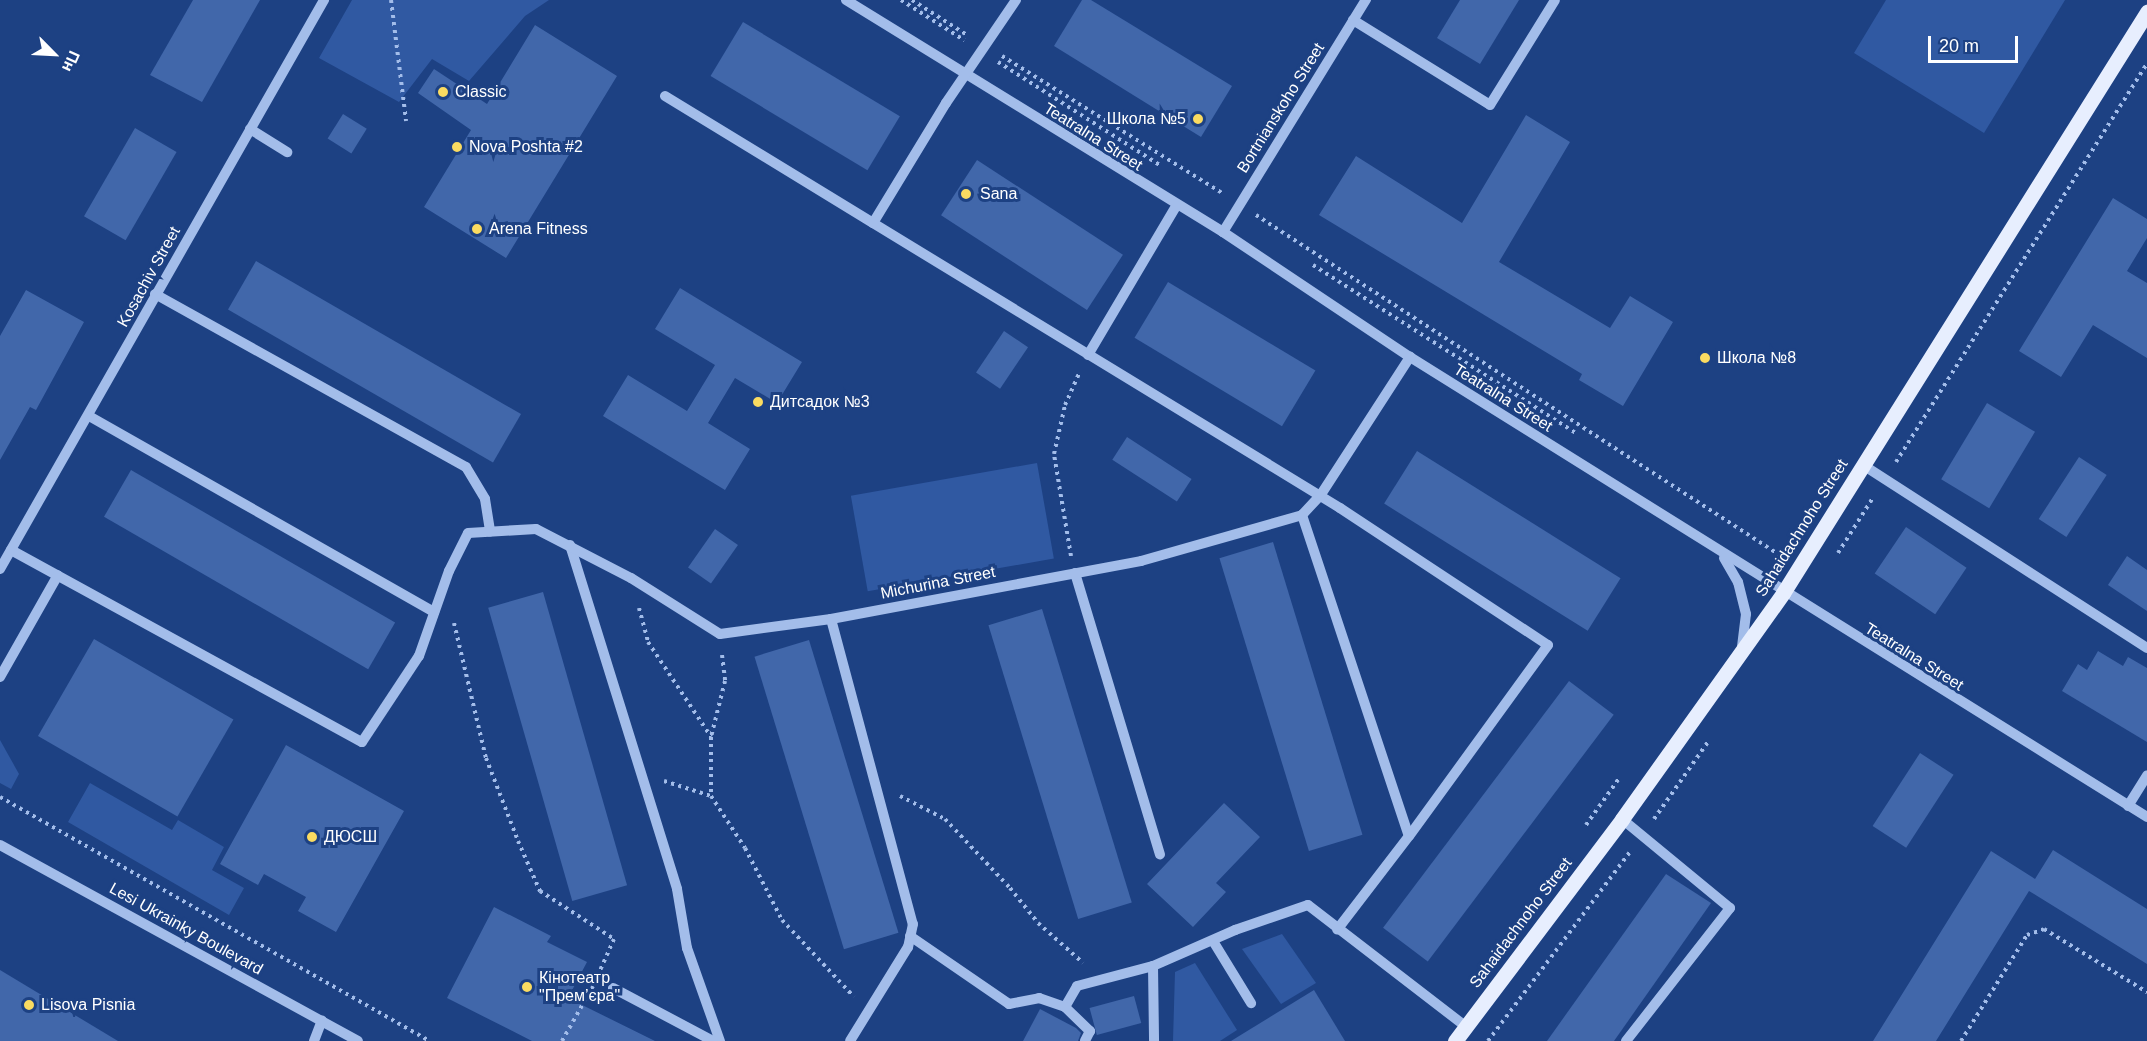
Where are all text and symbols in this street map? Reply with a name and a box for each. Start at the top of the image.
north arrow [24,24,84,84]
scale bar [1931,24,2021,62]
text: 20 m [1939,36,1979,56]
street label: Bortnianskoho Street [1233,40,1329,176]
text: Пн [59,48,83,75]
place label: Classic [455,82,507,102]
marker: Classic [436,85,450,99]
street label: Teatralna Street [1040,99,1146,175]
place label: Школа №5 [1107,109,1186,129]
marker: Школа №5 [1191,112,1205,126]
place label: Nova Poshta #2 [469,137,583,157]
marker: Nova Poshta #2 [450,140,464,154]
place label: Sana [980,184,1017,204]
marker: Sana [957,185,975,203]
place label: Arena Fitness [489,219,588,239]
marker: Arena Fitness [470,222,484,236]
street label: Kosachiv Street [113,223,185,331]
place label: Школа №8 [1717,348,1796,368]
marker: Школа №8 [1698,351,1712,365]
street label: Teatralna Street [1450,360,1556,436]
place label: Дитсадок №3 [770,392,870,412]
marker: Дитсадок №3 [751,395,765,409]
street label: Sahaidachnoho Street [1752,456,1852,600]
street label: Michurina Street [879,562,997,604]
street label: Teatralna Street [1861,619,1967,695]
place label: ДЮСШ [324,827,377,847]
marker: ДЮСШ [305,830,319,844]
street label: Sahaidachnoho Street [1466,854,1576,992]
street label: Lesi Ukrainky Boulevard [106,879,266,979]
place label: Кінотеатр "Прем’єра" [539,968,620,1006]
marker: Кінотеатр "Прем’єра" [520,980,534,994]
place label: Lisova Pisnia [41,995,135,1015]
marker: Lisova Pisnia [22,998,36,1012]

